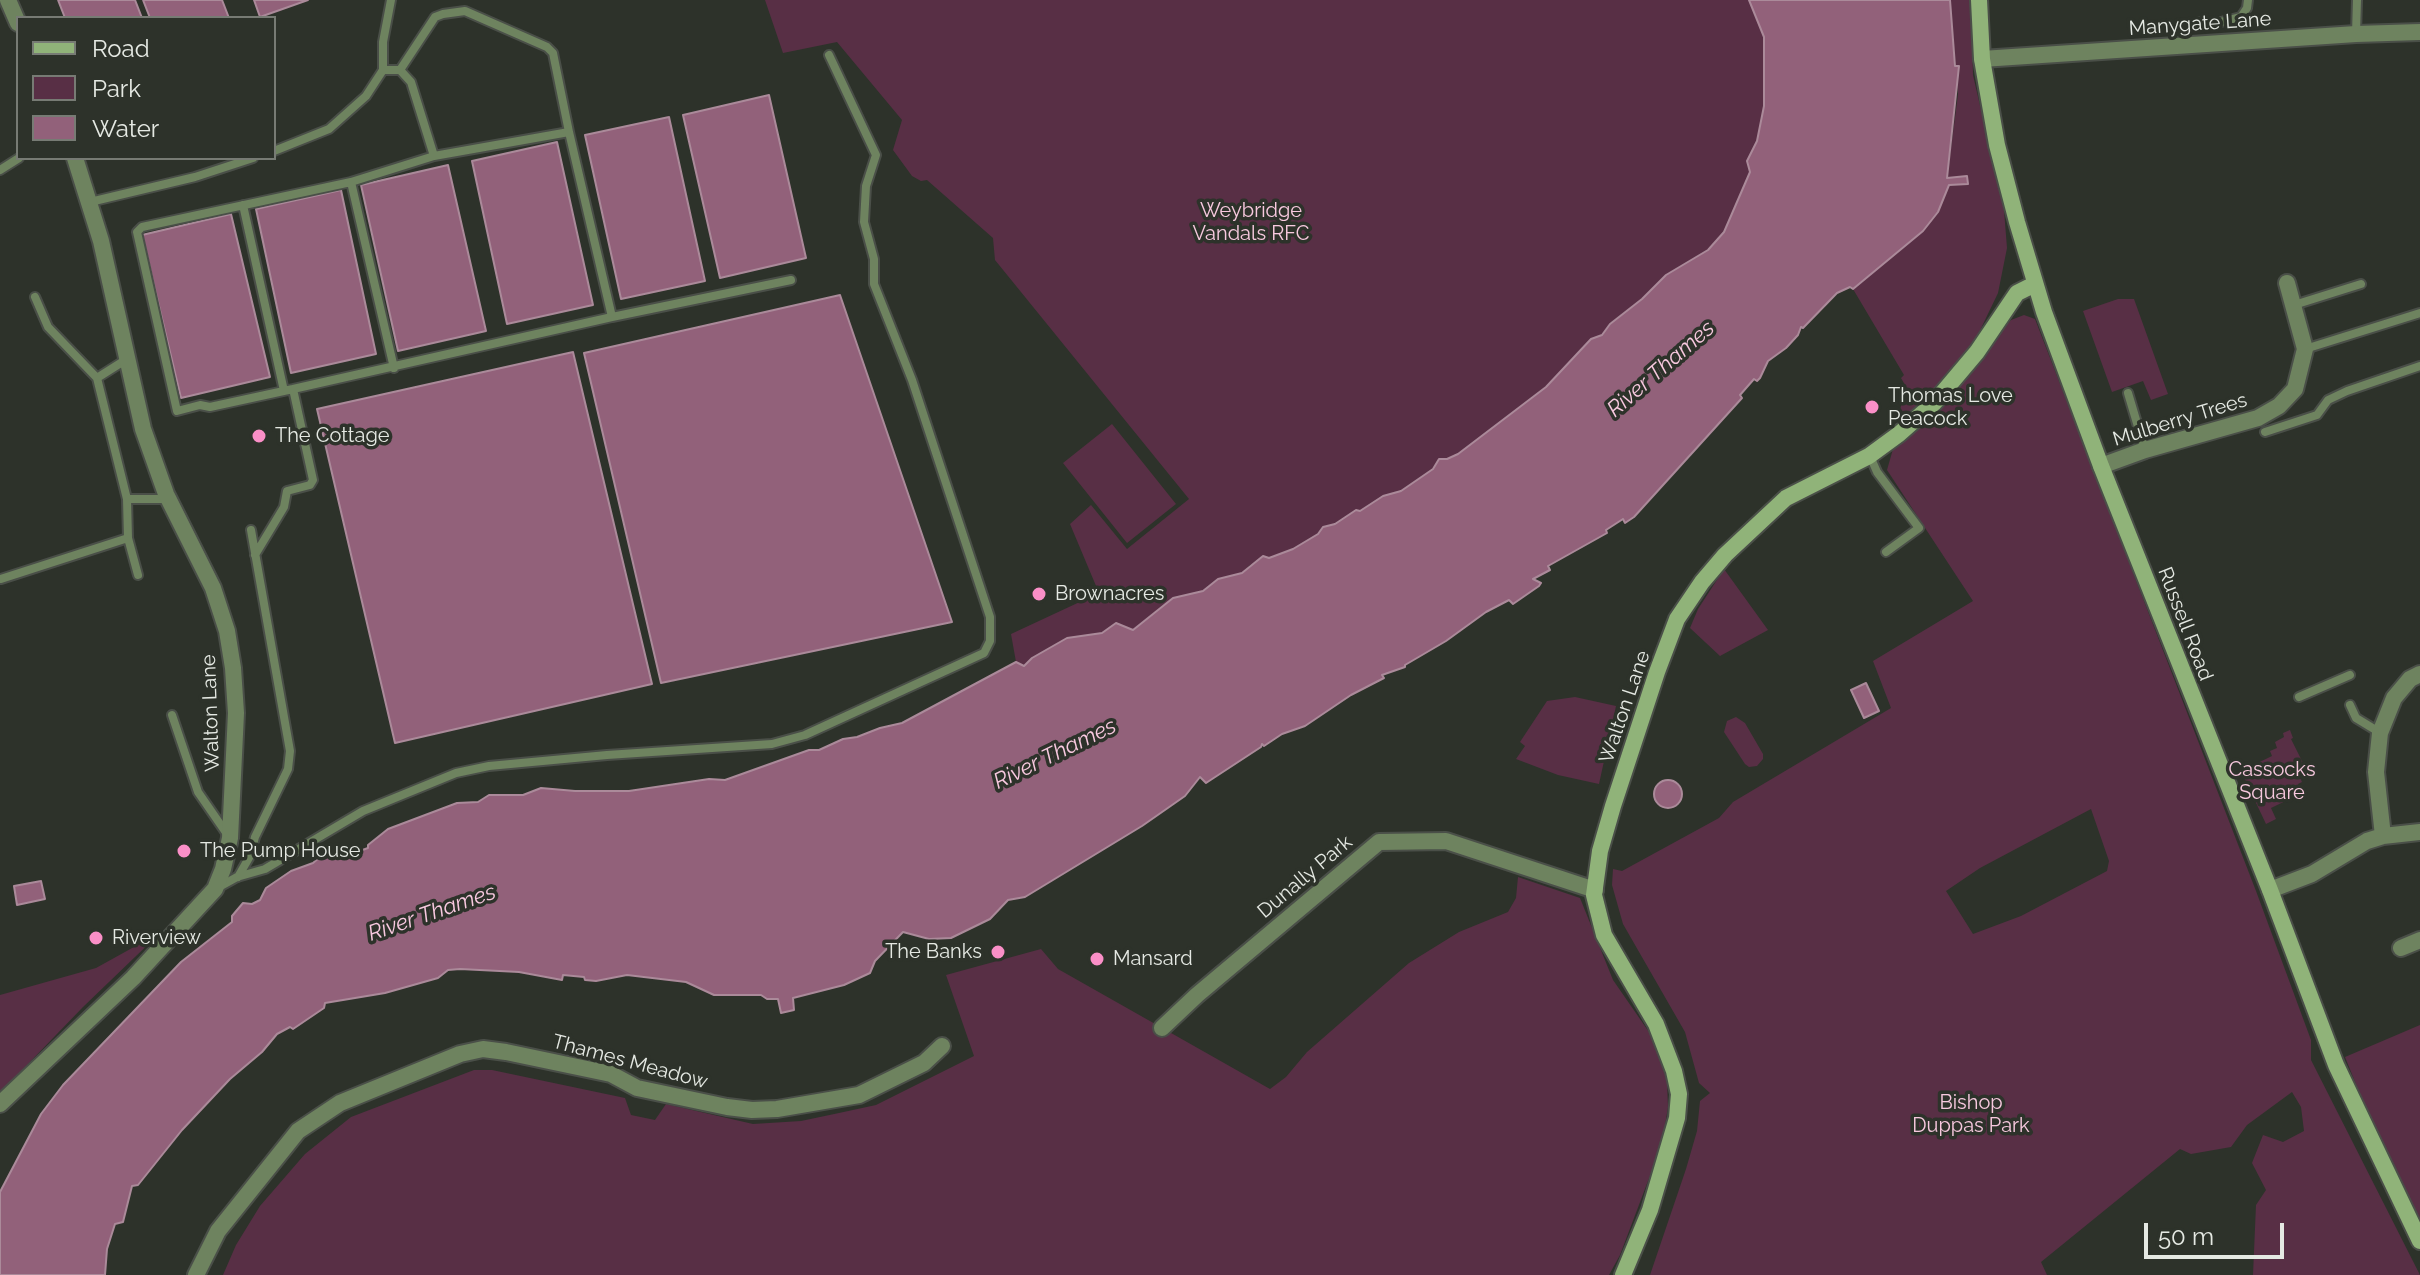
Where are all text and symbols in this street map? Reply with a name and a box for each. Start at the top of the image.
street label: Manygate Lane [2128,7,2272,41]
legend [16,16,276,160]
text: Road [92,34,150,63]
text: Park [92,74,141,103]
text: Water [92,114,159,143]
park label: Weybridge Vandals RFC [1193,199,1309,246]
water label: River Thames [1602,315,1720,423]
place label: Thomas Love Peacock [1888,384,2013,431]
street label: Mulberry Trees [2110,388,2250,452]
marker: Thomas Love Peacock [1863,398,1881,416]
place label: The Cottage [275,424,390,448]
marker: The Cottage [250,427,268,445]
street label: Russell Road [2152,564,2218,684]
place label: Brownacres [1055,582,1164,606]
marker: Brownacres [1030,585,1048,603]
street label: Walton Lane [1595,648,1655,766]
street label: Walton Lane [197,654,225,772]
water label: River Thames [989,713,1121,795]
park label: Cassocks Square [2228,758,2316,805]
street label: Dunally Park [1253,831,1357,923]
place label: The Pump House [200,839,361,863]
marker: The Pump House [175,842,193,860]
water label: River Thames [365,879,499,947]
place label: Riverview [112,926,201,950]
marker: Riverview [87,929,105,947]
place label: The Banks [885,940,982,964]
marker: The Banks [989,943,1007,961]
place label: Mansard [1113,947,1193,971]
marker: Mansard [1088,950,1106,968]
street label: Thames Meadow [550,1030,710,1094]
park label: Bishop Duppas Park [1912,1091,2030,1138]
scale bar [2148,1207,2288,1257]
text: 50 m [2158,1222,2214,1251]

